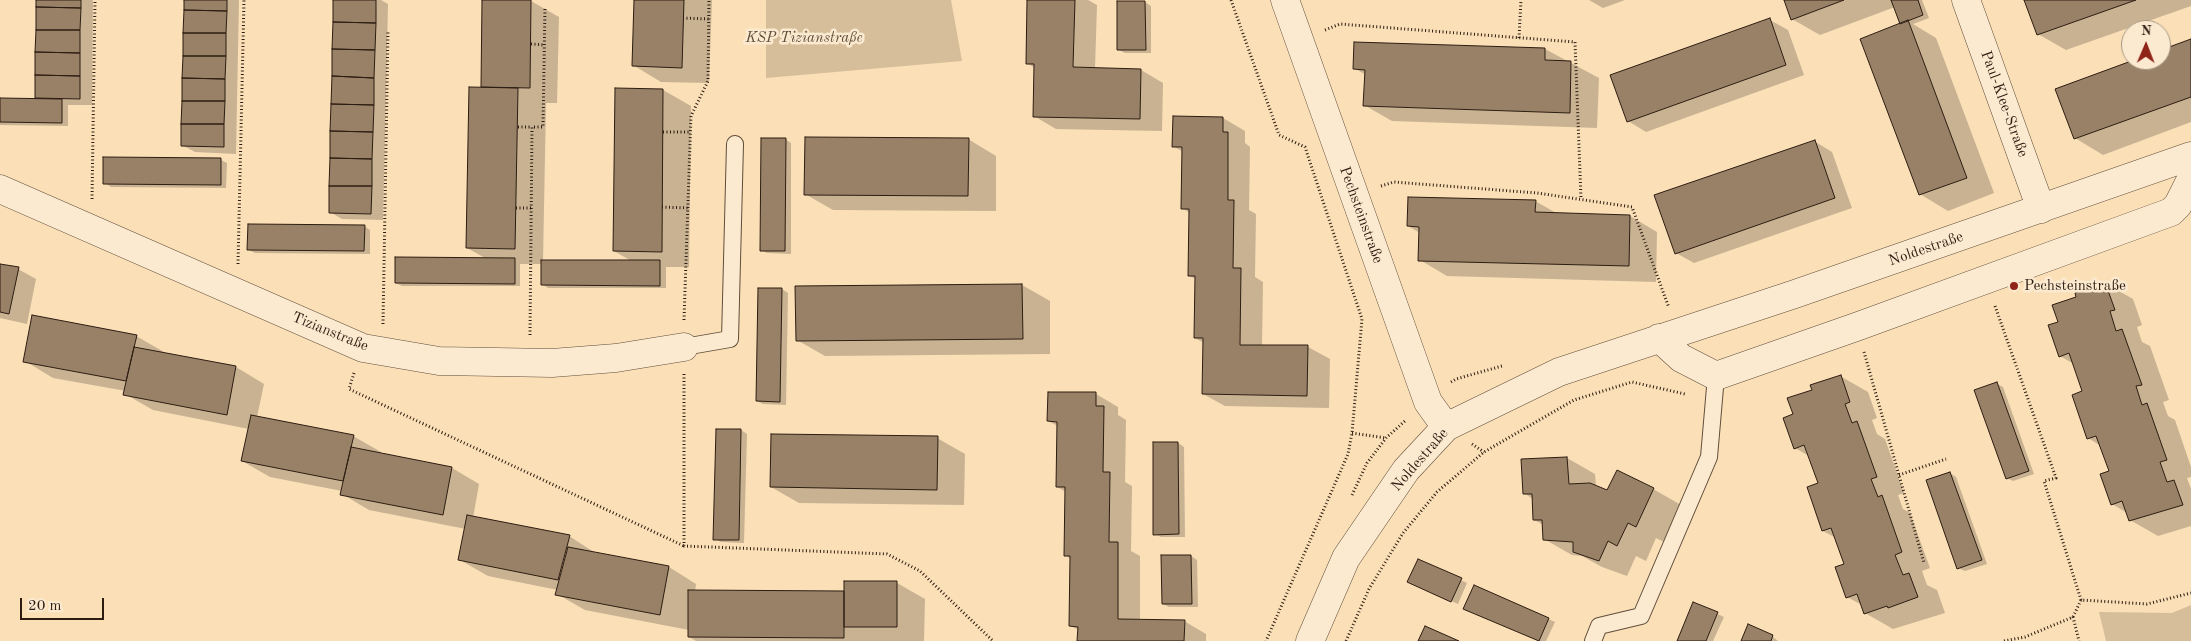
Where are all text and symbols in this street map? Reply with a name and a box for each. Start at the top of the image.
north arrow [2121,20,2171,70]
text: N [2141,24,2152,38]
park label: KSP Tizianstraße [745,29,863,47]
street label: Paul-Klee-Straße [1976,48,2032,160]
street label: Pechsteinstraße [1335,164,1387,266]
street label: Noldestraße [1886,228,1966,270]
place label: Pechsteinstraße [2024,277,2126,295]
marker: Pechsteinstraße [2008,280,2020,292]
street label: Tizianstraße [289,308,371,356]
street label: Noldestraße [1388,425,1452,495]
scale bar [22,588,106,620]
text: 20 m [28,599,62,614]

